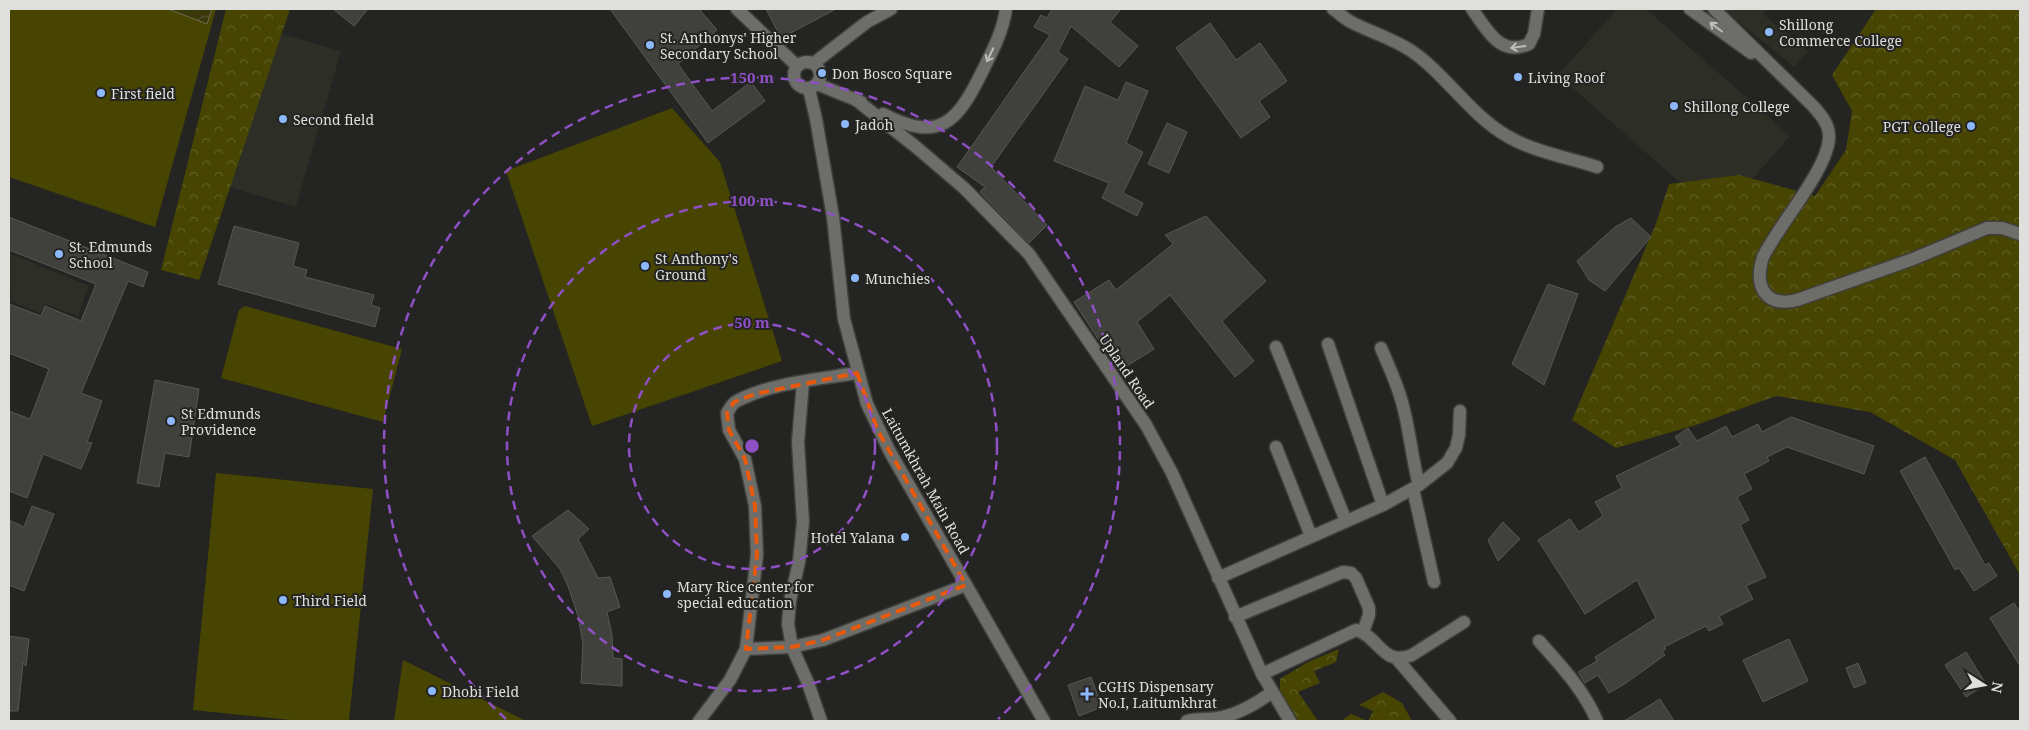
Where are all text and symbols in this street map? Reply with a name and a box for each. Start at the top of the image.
place label: Shillong Commerce College [1779,15,1902,50]
one-way arrow [1710,22,1723,33]
marker: Shillong Commerce College [1763,26,1775,38]
place label: St. Anthonys' Higher Secondary School [660,28,797,63]
marker: St. Anthonys' Higher Secondary School [644,39,656,51]
one-way arrow [1510,42,1526,52]
one-way arrow [985,47,995,62]
place label: Don Bosco Square [832,64,952,83]
text: 150 m [730,67,774,87]
marker: Don Bosco Square [816,67,828,79]
place label: Living Roof [1528,68,1606,87]
marker: Living Roof [1512,71,1524,83]
place label: First field [111,84,175,103]
marker: First field [95,87,107,99]
place label: Shillong College [1684,97,1790,116]
marker: Shillong College [1668,100,1680,112]
place label: Second field [293,110,374,129]
marker: Second field [277,113,289,125]
place label: Jadoh [854,115,894,134]
place label: PGT College [1883,117,1961,136]
marker: Jadoh [839,118,851,130]
marker: PGT College [1965,120,1977,132]
text: 100 m [730,190,774,210]
place label: St. Edmunds School [69,237,152,272]
marker: St. Edmunds School [53,248,65,260]
place label: St Anthony's Ground [655,249,738,284]
marker: St Anthony's Ground [639,260,651,272]
place label: Munchies [865,269,930,288]
marker: Munchies [849,272,861,284]
text: 50 m [734,312,770,332]
street label: Upland Road [1095,330,1159,412]
place label: St Edmunds Providence [181,404,261,439]
street label: Laitumkhrah Main Road [878,405,974,558]
marker: St Edmunds Providence [165,415,177,427]
centre of rings [743,437,761,455]
place label: Hotel Yalana [810,528,895,547]
marker: Hotel Yalana [899,531,911,543]
place label: Mary Rice center for special education [677,577,814,612]
marker: Mary Rice center for special education [661,588,673,600]
place label: Third Field [293,591,367,610]
marker: Third Field [277,594,289,606]
north arrow [1959,660,2009,710]
place label: CGHS Dispensary No.I, Laitumkhrat [1098,677,1217,712]
text: N [1987,680,2008,695]
place label: Dhobi Field [442,682,519,701]
marker: Dhobi Field [426,685,438,697]
marker: CGHS Dispensary No.I, Laitumkhrat [1080,687,1094,701]

